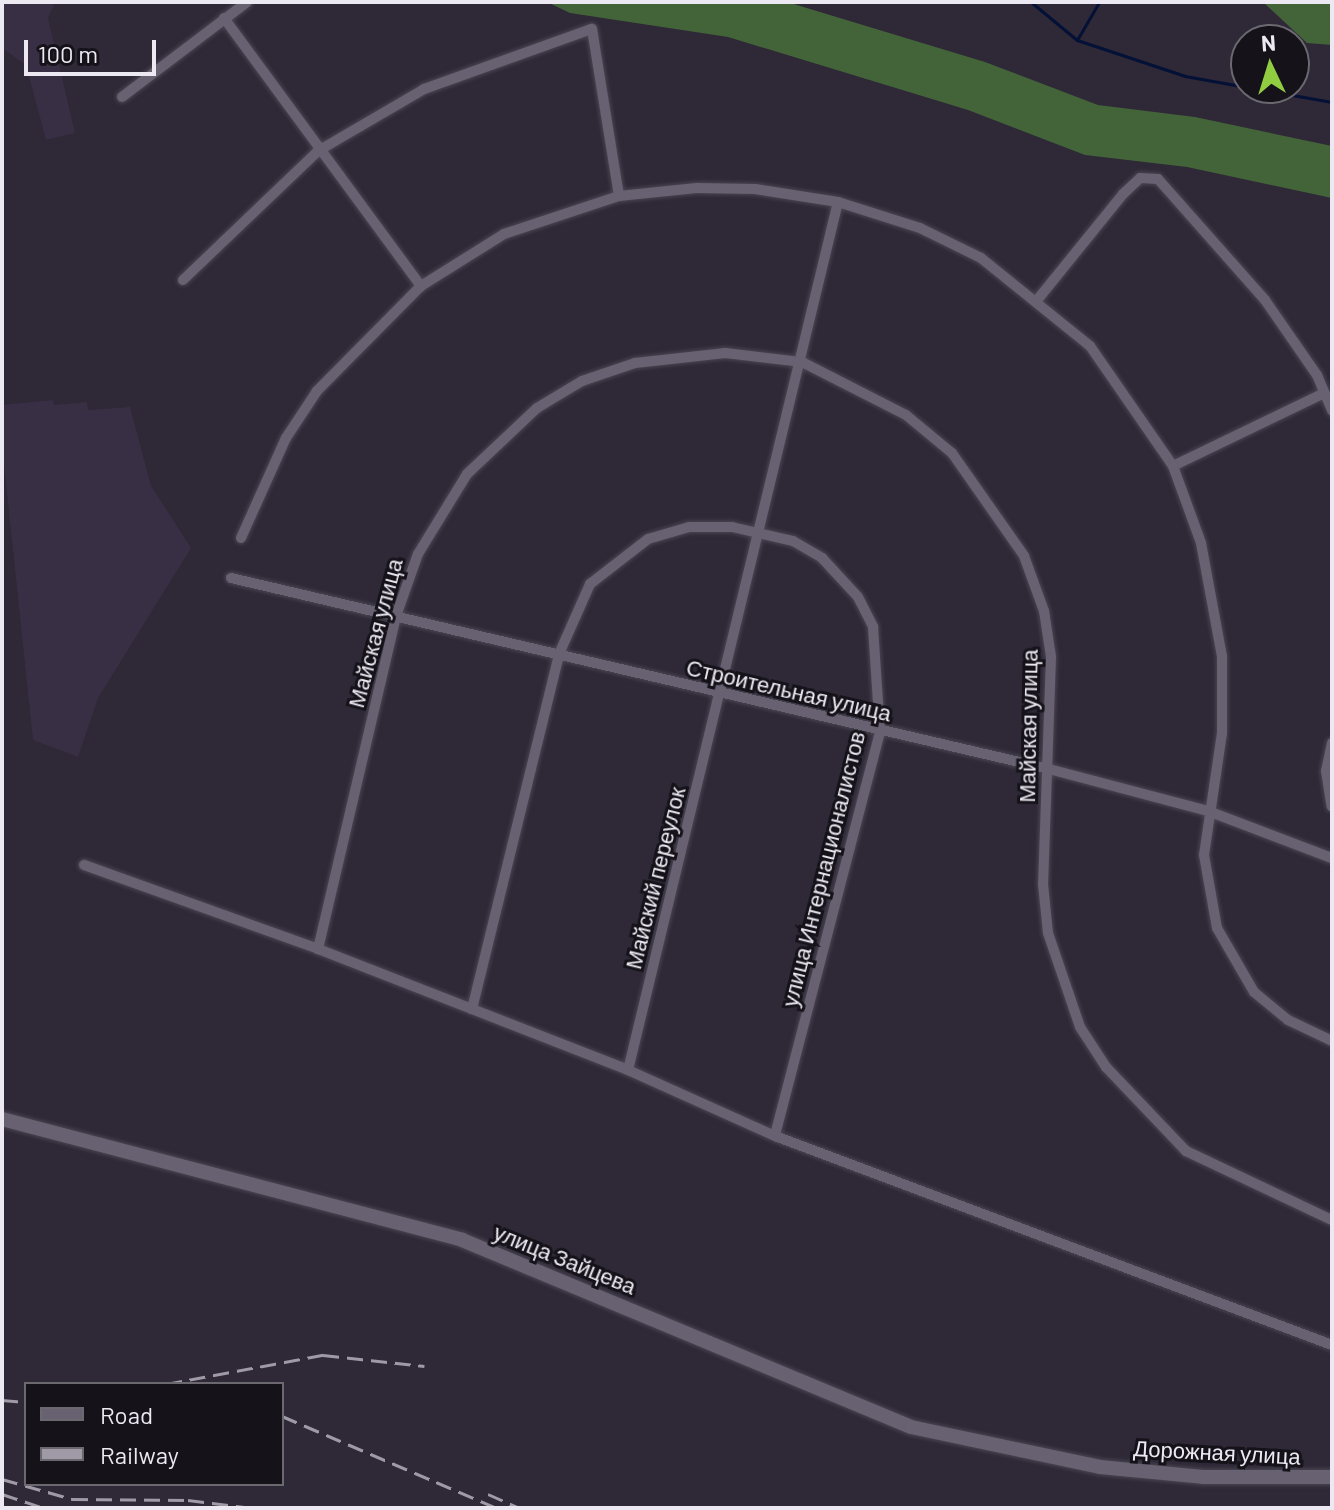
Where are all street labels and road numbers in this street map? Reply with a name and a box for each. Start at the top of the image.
street label: Майская улица [342,556,408,710]
street label: Майская улица [1013,649,1043,803]
street label: Строительная улица [684,654,894,726]
street label: улица Интернационалистов [776,729,870,1009]
street label: Майский переулок [620,784,690,972]
street label: улица Зайцева [490,1218,640,1300]
street label: Дорожная улица [1133,1434,1301,1470]

